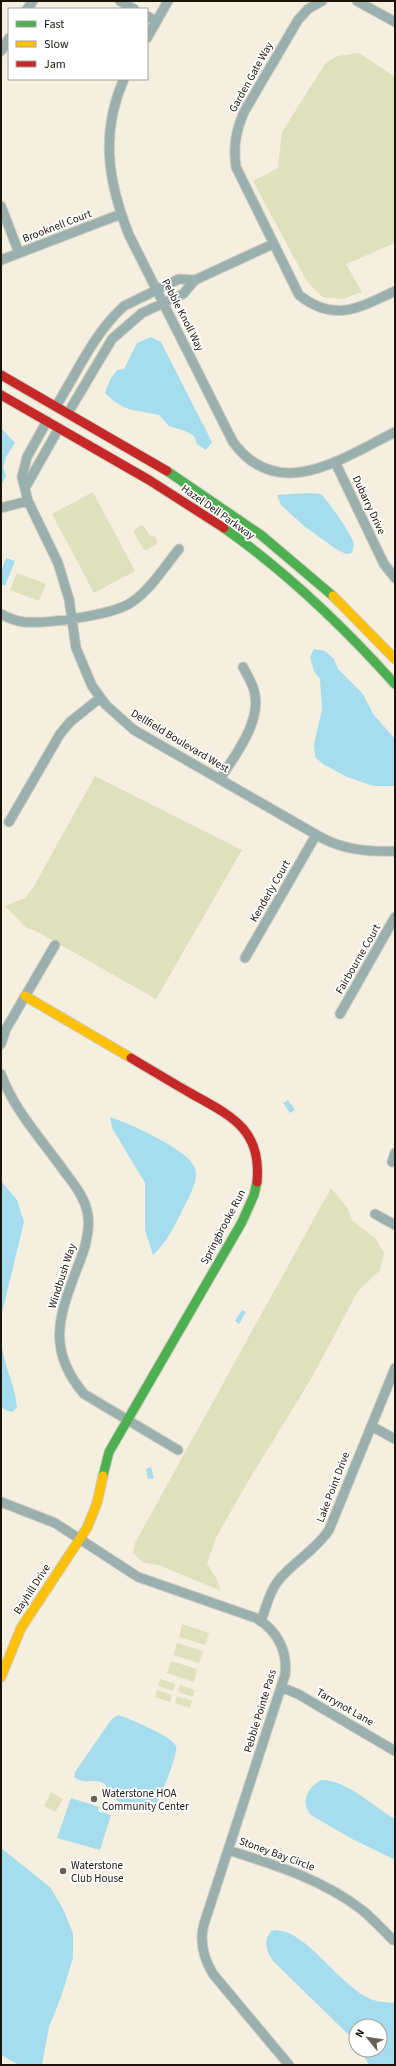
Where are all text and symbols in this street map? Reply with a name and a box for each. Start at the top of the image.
legend [8,8,148,80]
text: Fast [44,16,64,33]
text: Slow [44,36,69,53]
street label: Garden Gate Way [225,39,277,115]
text: Jam [44,56,66,73]
street label: Brooknell Court [20,206,94,246]
street label: Pebble Knoll Way [158,276,208,354]
street label: Dubarry Drive [349,473,389,537]
street label: Hazel Dell Parkway [178,481,258,543]
street label: Dellfield Boulevard West [128,706,232,776]
street label: Kenderly Court [246,857,294,925]
street label: Fairbourne Court [332,921,384,997]
street label: Springbrooke Run [197,1187,249,1267]
street label: Windbush Way [44,1242,80,1310]
street label: Lake Point Drive [313,1449,353,1524]
street label: Bayhill Drive [10,1560,54,1617]
street label: Pebble Pointe Pass [240,1667,280,1755]
street label: Tarrynot Lane [314,1685,377,1730]
place label: Waterstone HOA Community Center [102,1786,189,1814]
marker: Waterstone HOA Community Center [89,1794,99,1804]
street label: Stoney Bay Circle [237,1833,317,1875]
place label: Waterstone Club House [71,1858,124,1886]
marker: Waterstone Club House [58,1866,68,1876]
north arrow [348,2018,388,2058]
text: N [351,2026,368,2040]

